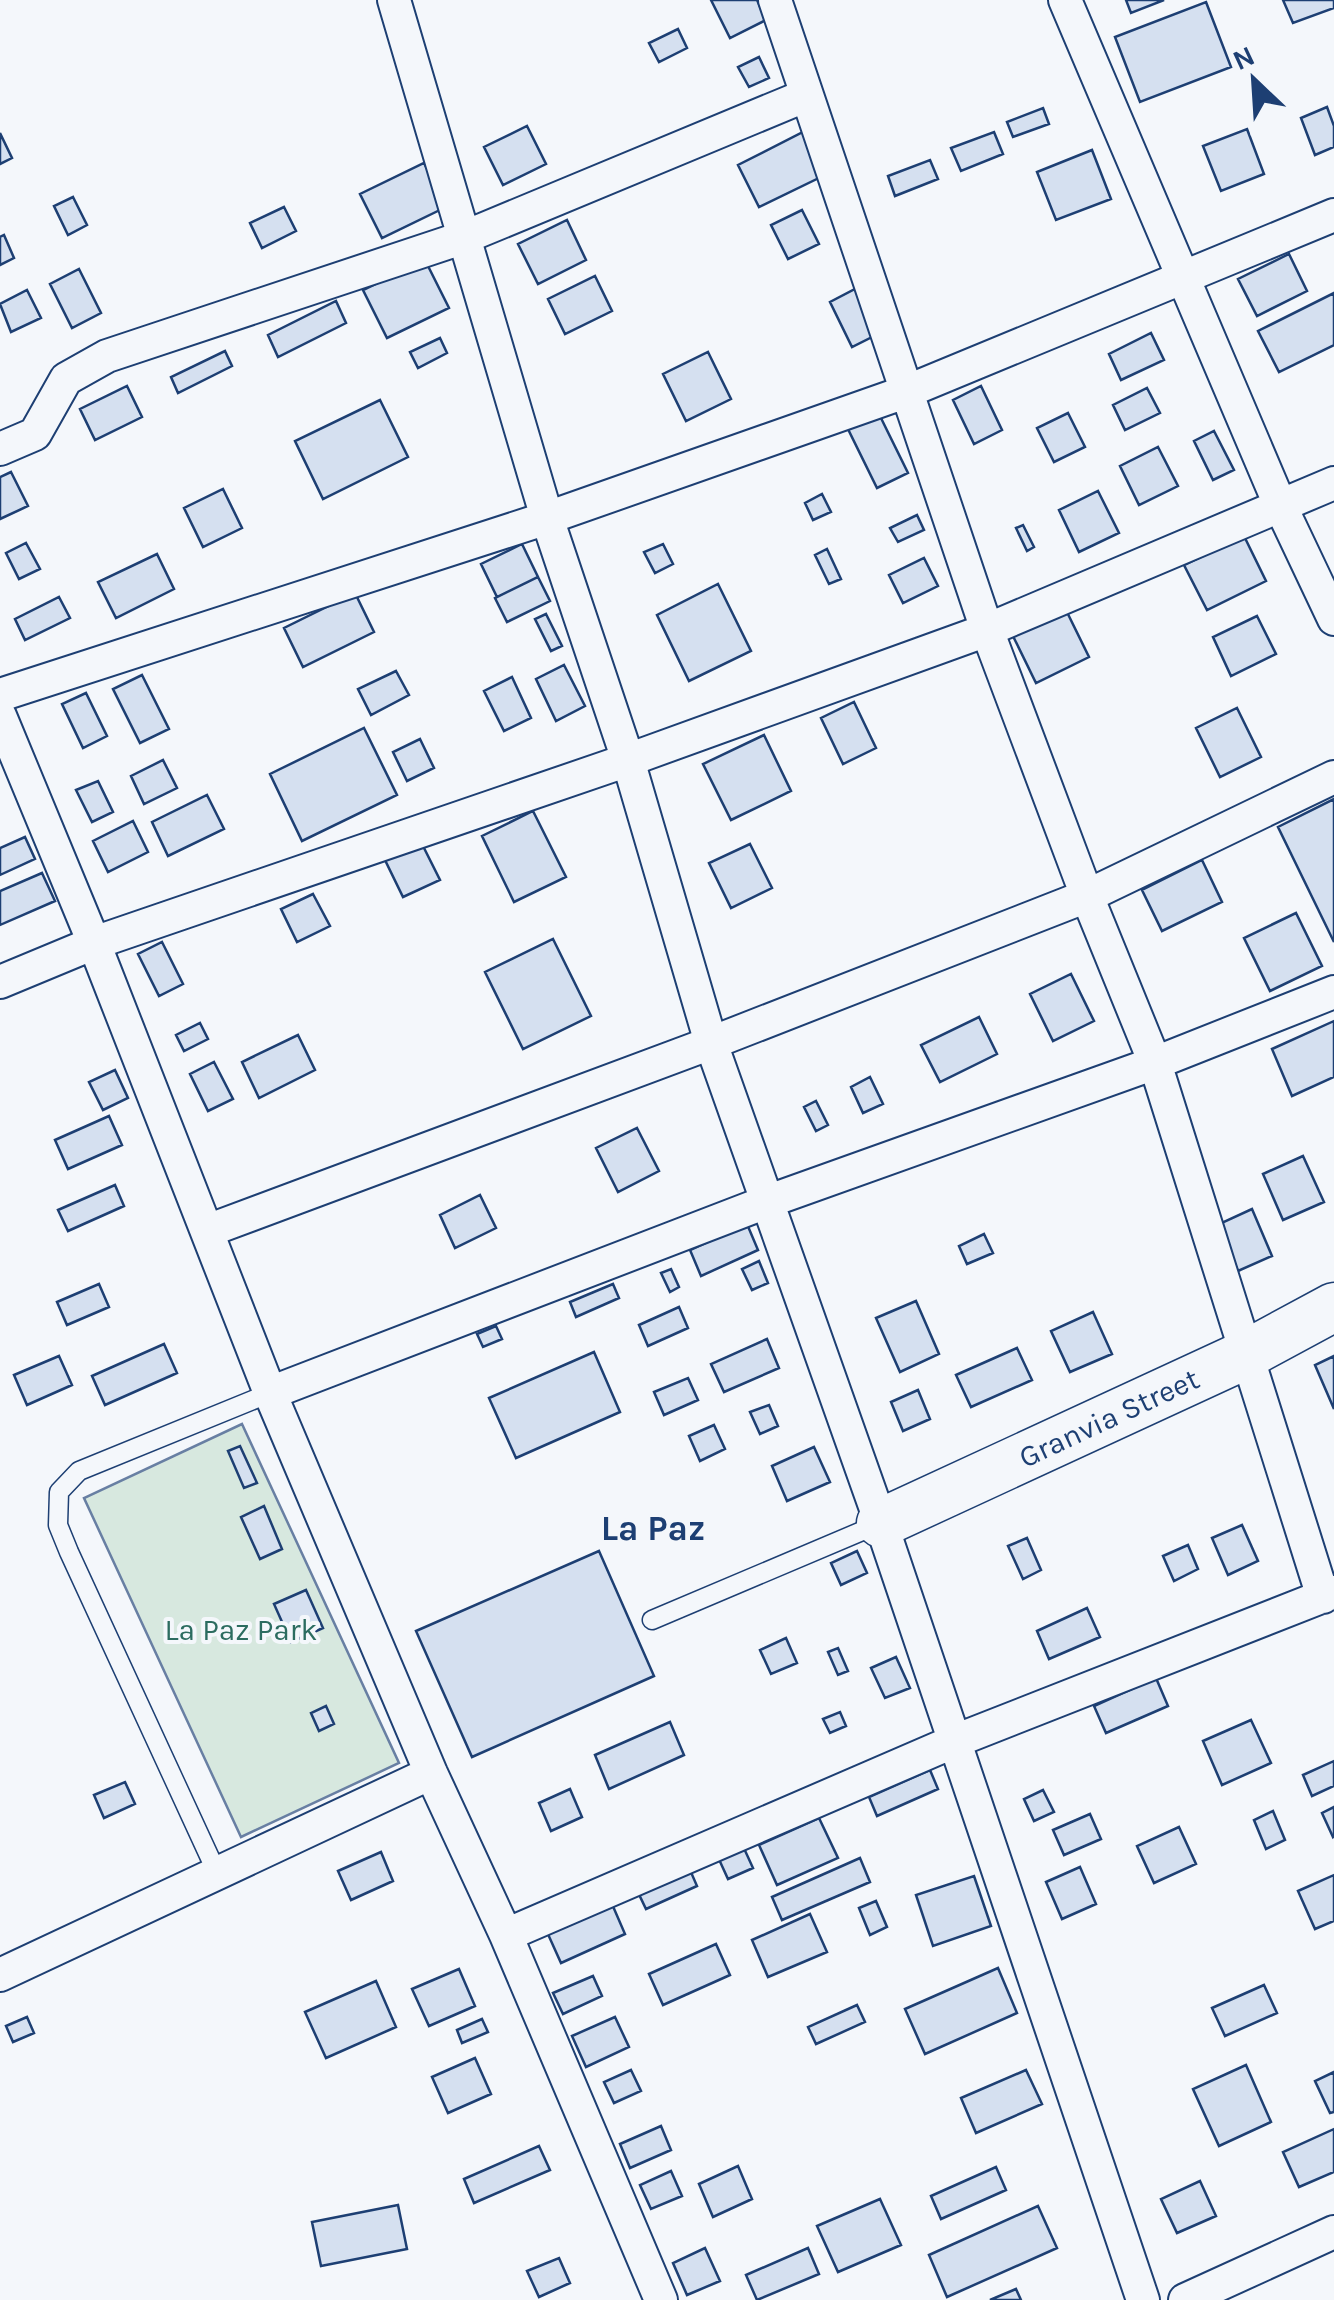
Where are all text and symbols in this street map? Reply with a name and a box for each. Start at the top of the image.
north arrow [1204,30,1304,130]
text: N [1228,39,1260,77]
street label: Granvia Street [1013,1361,1205,1475]
district label: La Paz [601,1508,705,1549]
park label: La Paz Park [164,1612,318,1648]

